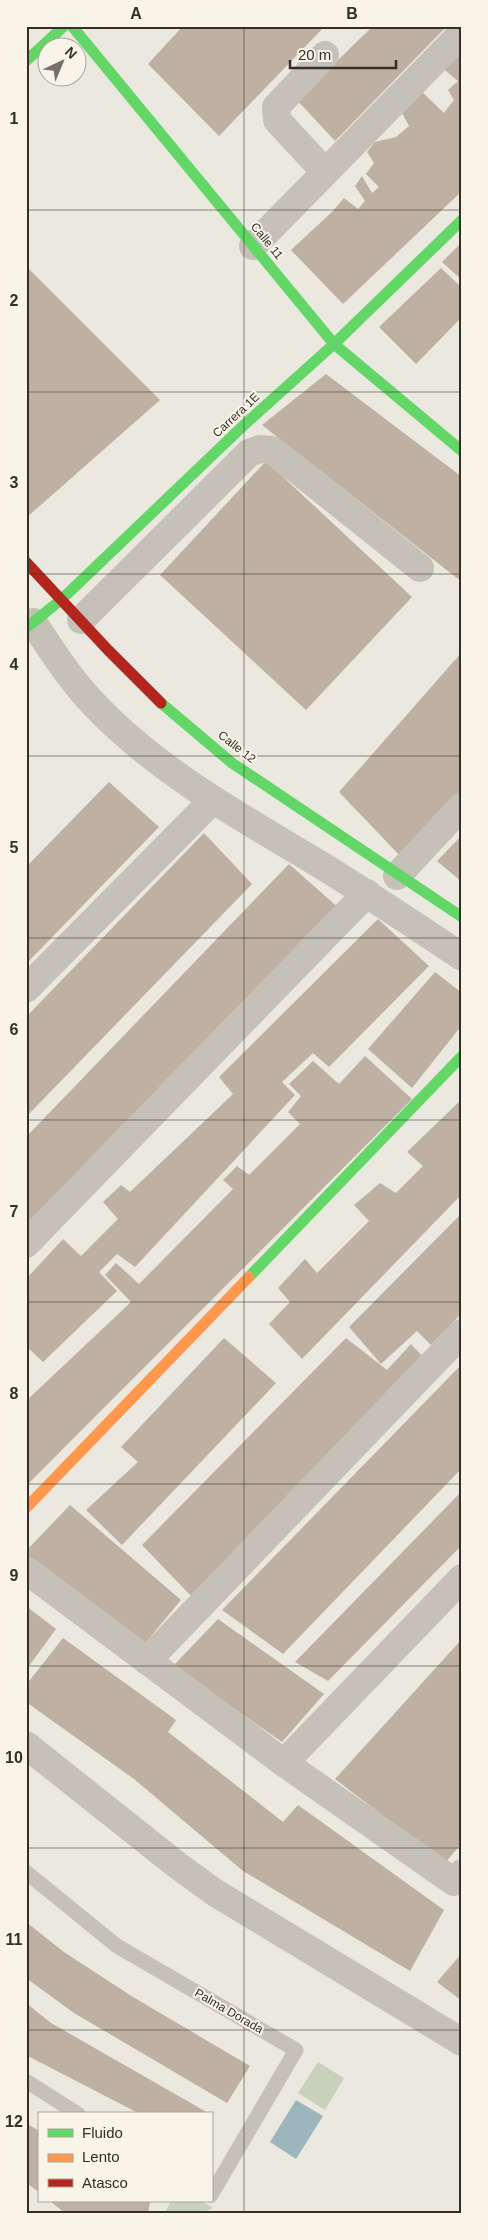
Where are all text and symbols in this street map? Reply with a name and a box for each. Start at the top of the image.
text: A [130,5,142,22]
text: B [346,5,358,22]
north arrow [38,38,88,88]
scale bar [290,38,397,70]
text: N [62,43,80,62]
text: 20 m [298,46,331,63]
text: 1 [10,110,19,127]
street label: Calle 11 [248,220,286,262]
text: 2 [10,292,19,309]
street label: Carrera 1E [210,390,262,440]
text: 3 [10,474,19,491]
text: 4 [10,656,19,673]
street label: Calle 12 [215,728,259,766]
text: 5 [10,839,19,856]
text: 6 [10,1021,19,1038]
text: 7 [10,1203,19,1220]
text: 8 [10,1385,19,1402]
text: 9 [10,1567,19,1584]
text: 10 [5,1749,23,1766]
text: 11 [6,1931,23,1948]
street label: Palma Dorada [192,1986,266,2036]
legend [38,2112,212,2202]
text: 12 [5,2113,23,2130]
text: Fluido [82,2124,123,2141]
text: Lento [82,2148,120,2165]
text: Atasco [82,2174,128,2191]

